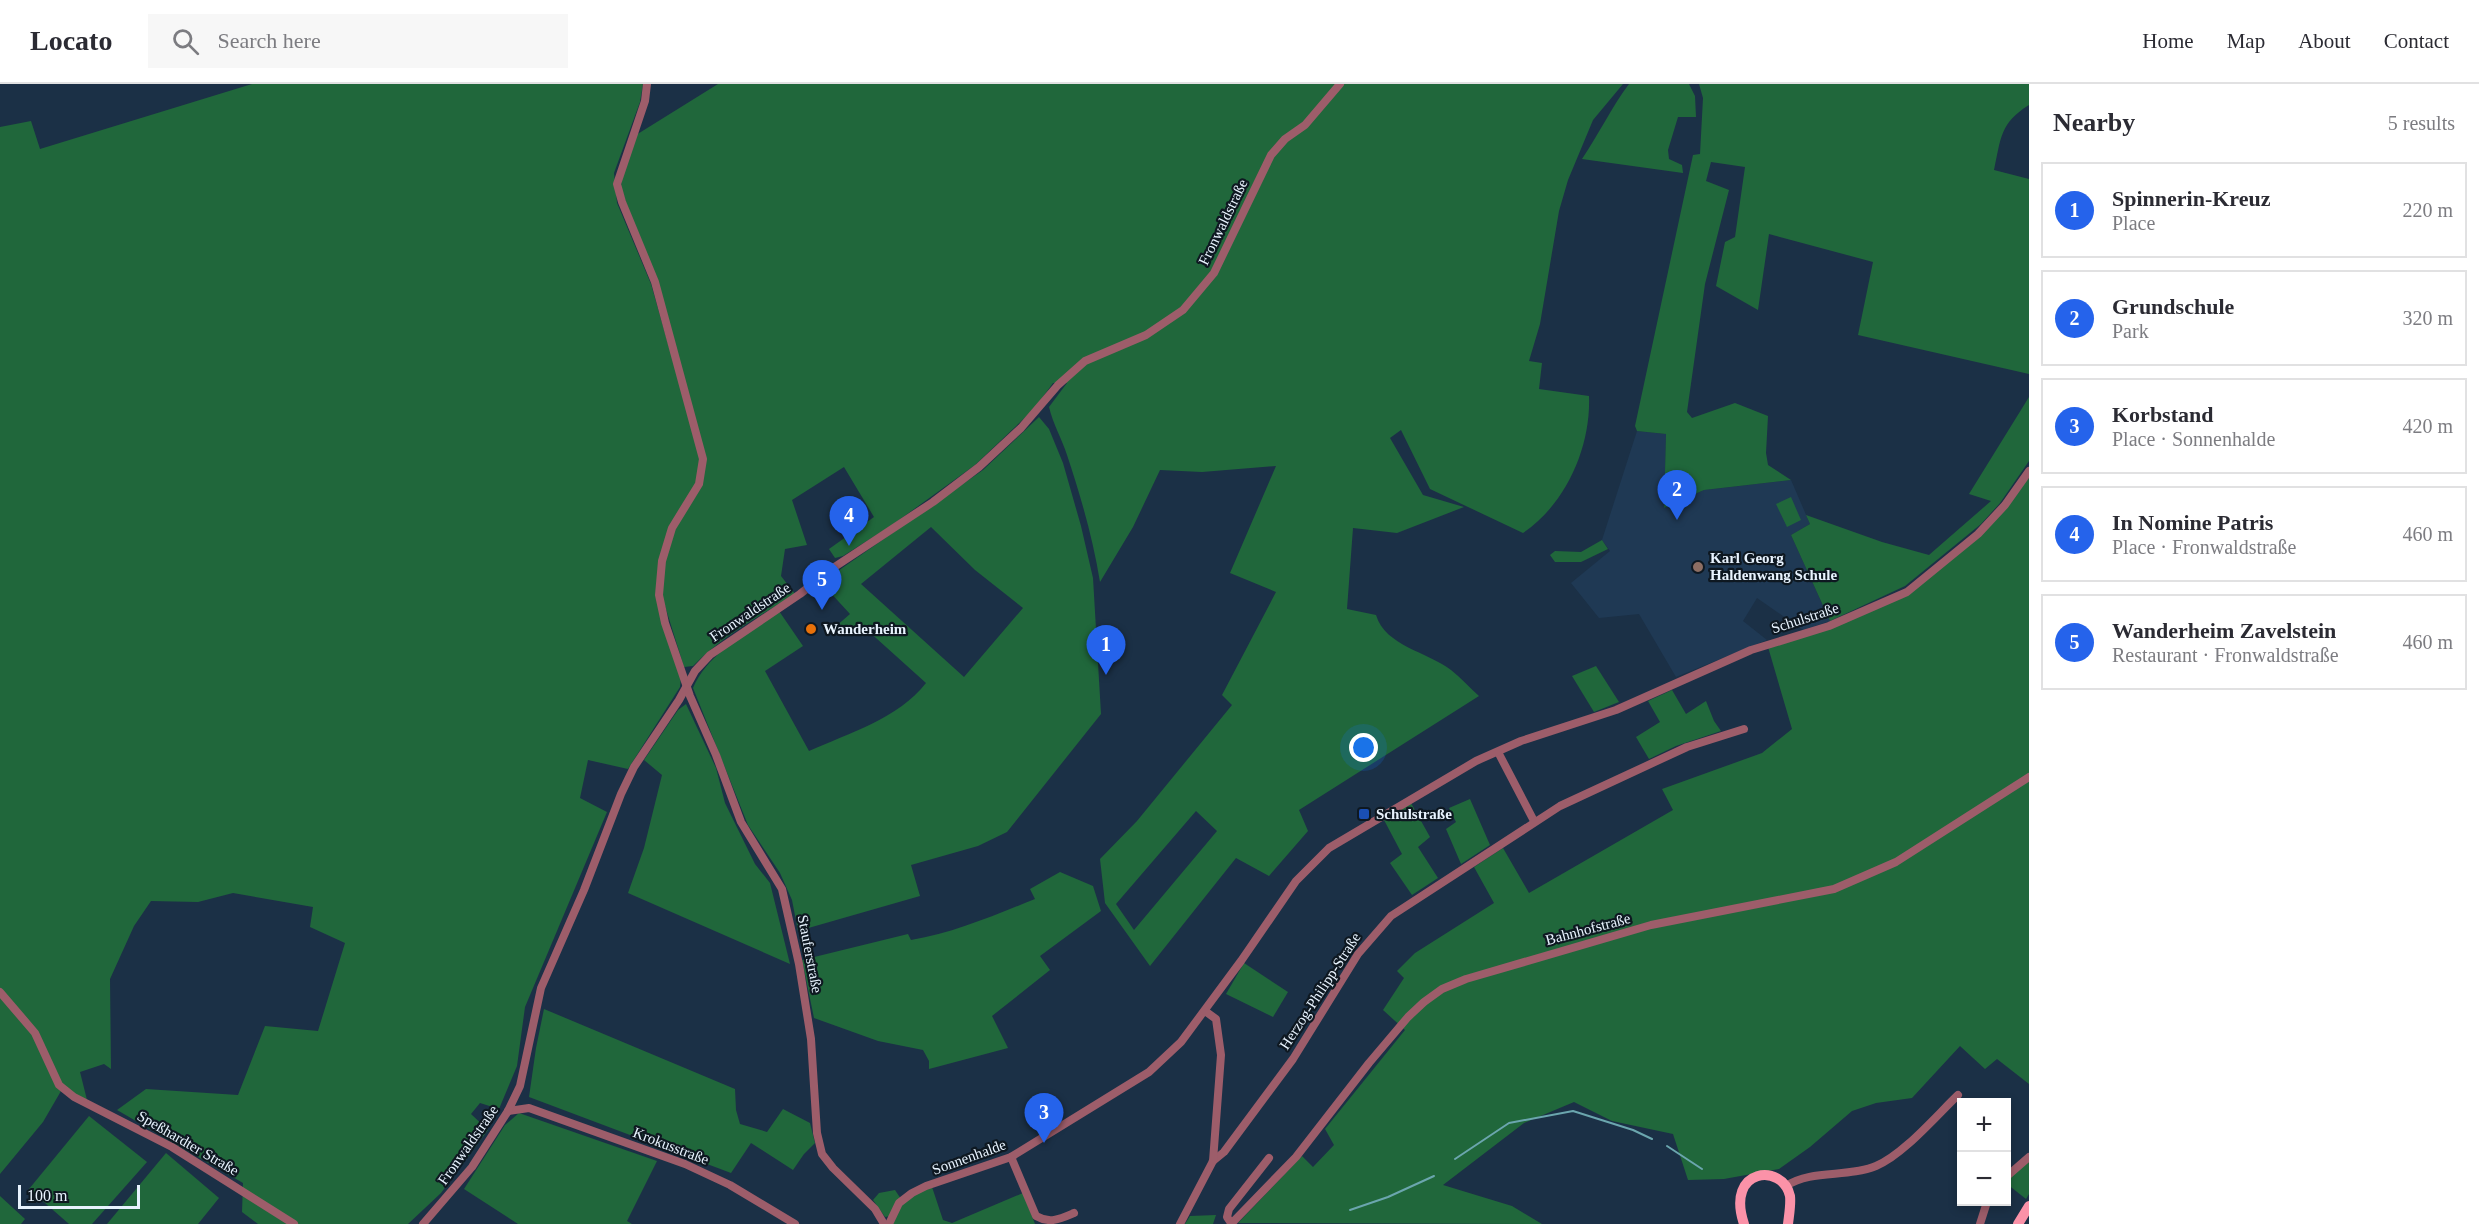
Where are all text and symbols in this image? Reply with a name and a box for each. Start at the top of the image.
search box [148,14,568,68]
text: Locato [30,25,112,56]
icon: search [169,25,202,58]
text: Search here [217,28,321,53]
text: Home [2142,29,2194,53]
text: Map [2227,29,2265,53]
text: About [2298,29,2351,53]
text: Contact [2384,29,2449,53]
text: Nearby [2053,108,2135,137]
text: 5 results [2388,112,2455,134]
street label: Fronwaldstraße [1195,176,1251,267]
text: Spinnerin-Kreuz [2112,186,2271,211]
text: 1 [2070,199,2080,221]
text: 220 m [2402,199,2453,221]
text: Place [2112,212,2155,234]
text: Grundschule [2112,294,2234,319]
text: 2 [2070,307,2080,329]
text: 320 m [2402,307,2453,329]
text: Park [2112,320,2149,342]
text: Korbstand [2112,402,2213,427]
text: 3 [2070,415,2080,437]
text: 420 m [2402,415,2453,437]
text: Place · Sonnenhalde [2112,428,2275,450]
pin: 2 [1658,470,1696,520]
pin: 4 [830,496,868,546]
text: In Nomine Patris [2112,510,2273,535]
text: 4 [2070,523,2080,545]
text: 460 m [2402,523,2453,545]
text: Place · Fronwaldstraße [2112,536,2296,558]
place label: Karl Georg Haldenwang Schule [1710,550,1837,583]
pin: 5 [802,560,842,610]
marker: Karl Georg Haldenwang Schule [1691,560,1705,574]
street label: Fronwaldstraße [707,579,793,645]
street label: Schulstraße [1769,599,1841,636]
text: Wanderheim Zavelstein [2112,618,2336,643]
place label: Wanderheim [823,621,907,637]
marker: Wanderheim [804,622,818,636]
pin: 1 [1086,626,1126,675]
text: 5 [2070,631,2080,653]
text: 460 m [2402,631,2453,653]
text: Restaurant · Fronwaldstraße [2112,644,2339,666]
your location [1349,733,1378,762]
place label: Schulstraße [1376,806,1452,822]
marker: Schulstraße [1357,807,1371,821]
street label: Bahnhofstraße [1544,910,1633,948]
street label: Stauferstraße [795,914,825,995]
street label: Herzog-Philipp-Straße [1276,929,1364,1052]
pin: 3 [1024,1094,1064,1143]
map controls [1957,1098,2011,1206]
button: + [1957,1098,2011,1152]
street label: Fronwaldstraße [435,1102,502,1188]
street label: Speßhardter Straße [134,1107,242,1179]
street label: Krokusstraße [631,1124,712,1168]
street label: Sonnenhalde [930,1136,1008,1178]
button: − [1957,1152,2011,1206]
scale bar [18,1182,140,1210]
text: 100 m [27,1187,67,1204]

